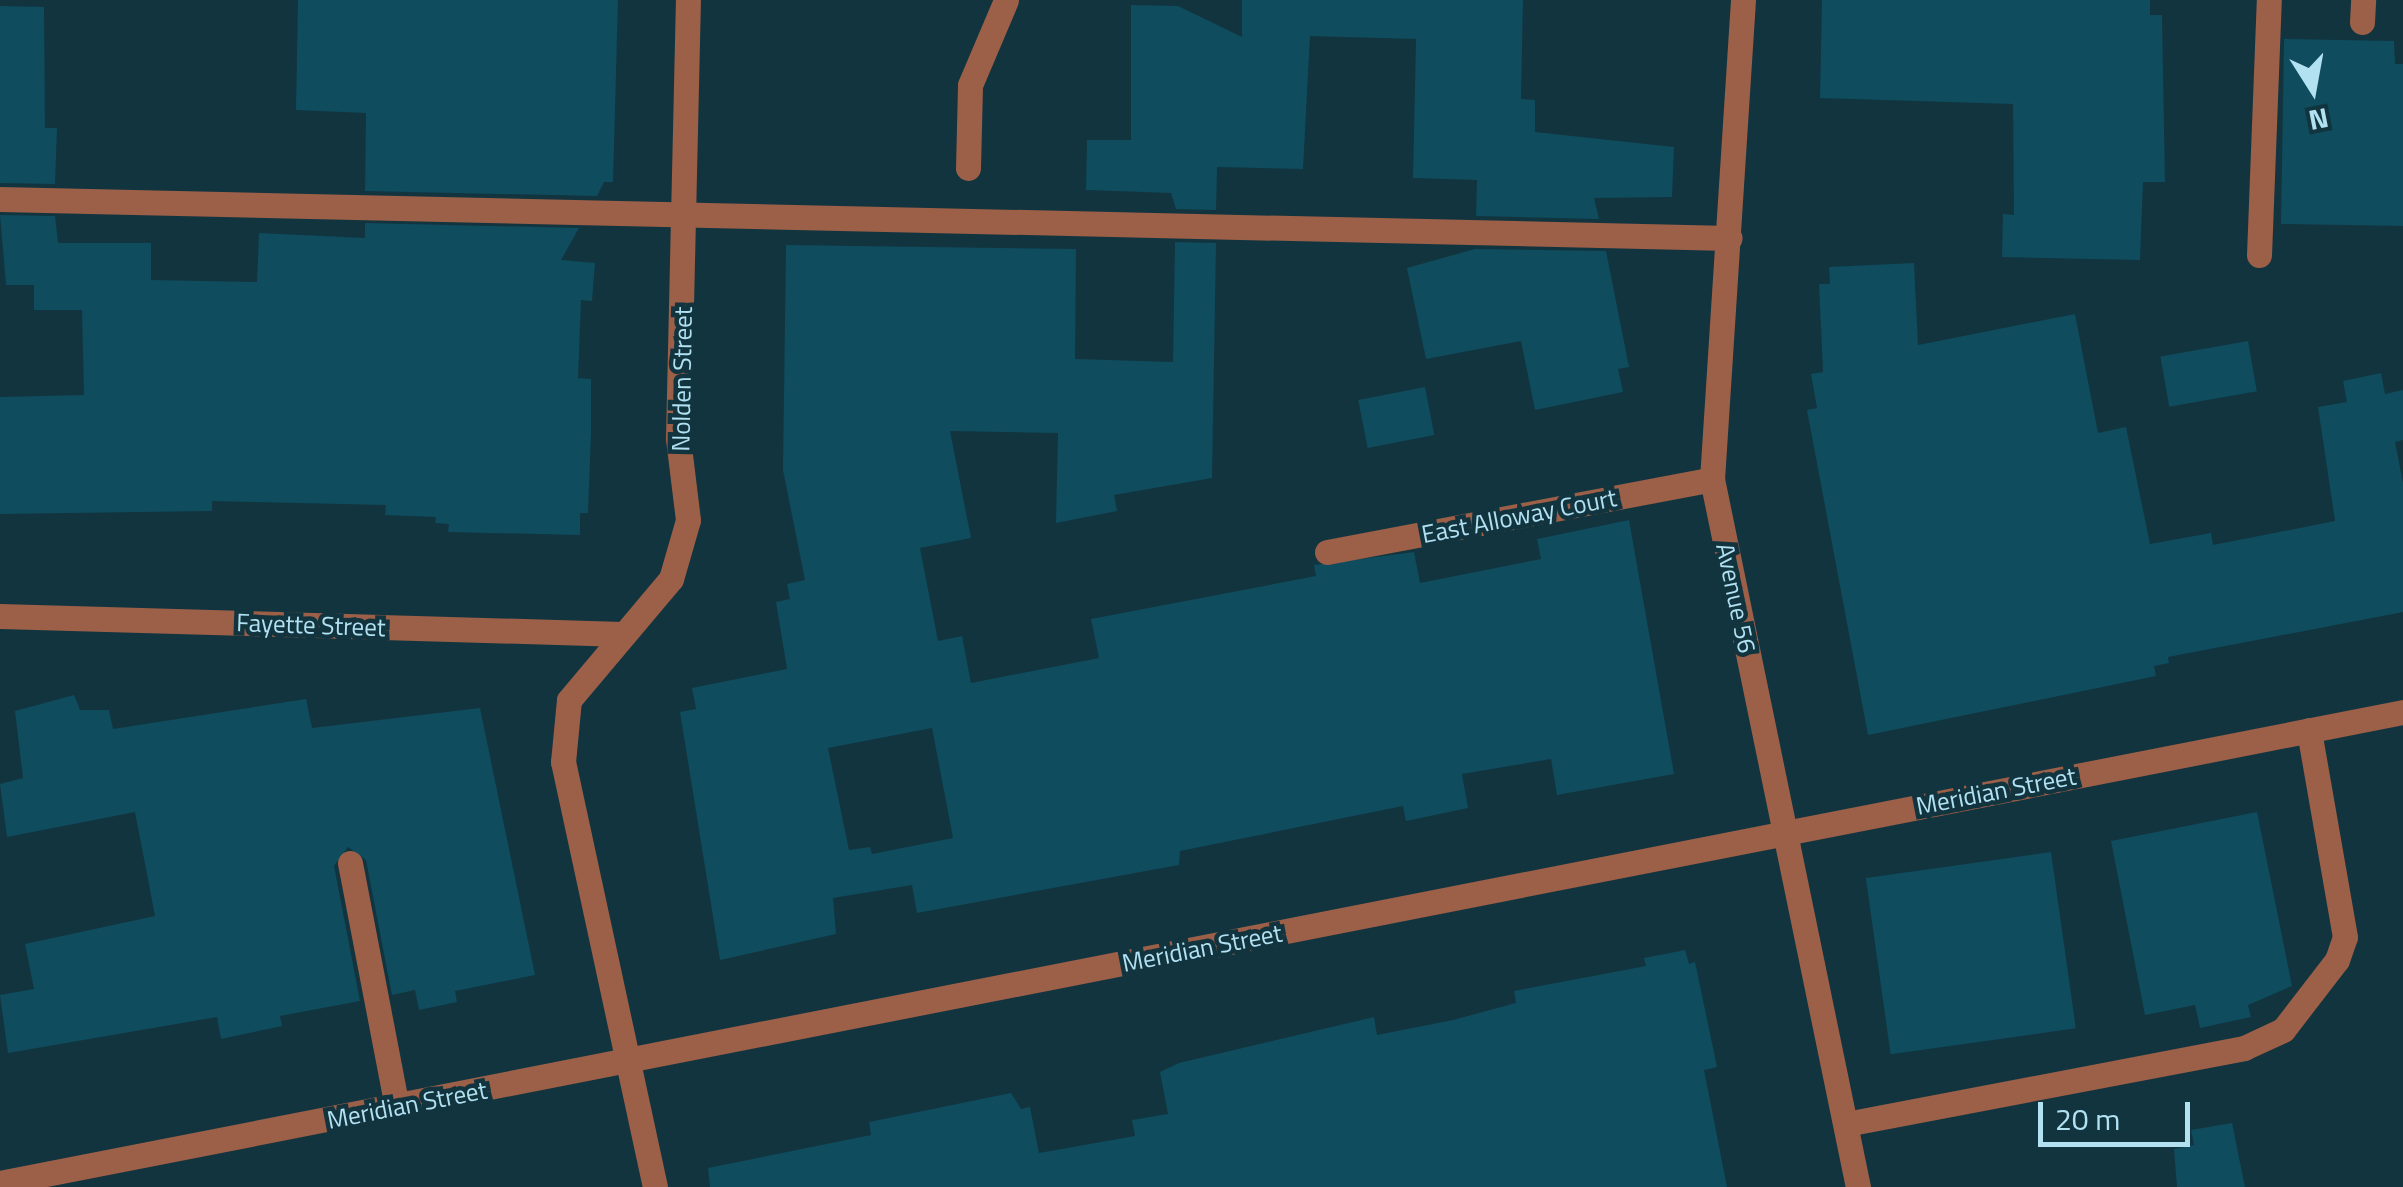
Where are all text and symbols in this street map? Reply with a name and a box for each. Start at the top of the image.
north arrow [2263,40,2363,140]
text: N [2305,97,2332,143]
street label: Nolden Street [666,306,698,452]
street label: East Alloway Court [1419,482,1619,550]
street label: Avenue 56 [1710,540,1762,656]
street label: Fayette Street [236,607,386,643]
street label: Meridian Street [1914,761,2078,821]
street label: Meridian Street [1120,918,1284,978]
street label: Meridian Street [325,1075,489,1135]
scale bar [2043,1082,2196,1144]
text: 20 m [2055,1096,2120,1142]

